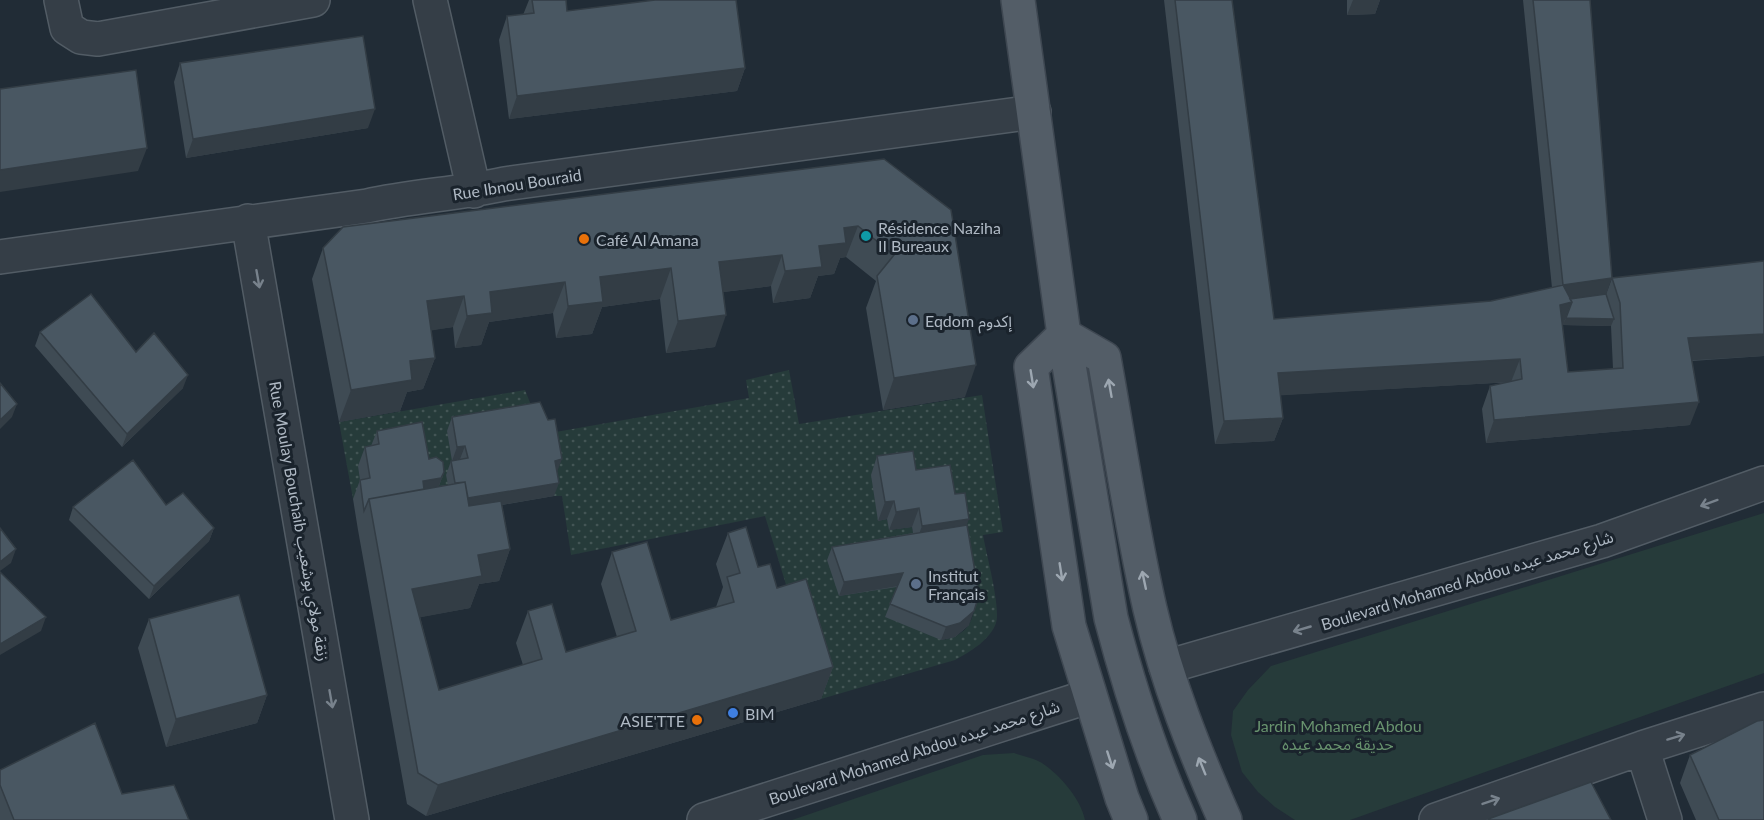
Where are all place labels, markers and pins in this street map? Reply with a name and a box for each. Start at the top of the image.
place label: Résidence Naziha II Bureaux [878,218,1001,255]
marker: Résidence Naziha II Bureaux [859,229,873,243]
place label: Café Al Amana [596,230,699,249]
marker: Café Al Amana [577,232,591,246]
place label: Eqdom إكدوم [925,311,1013,334]
marker: Eqdom إكدوم [906,313,920,327]
place label: Institut Français [928,566,985,603]
marker: Institut Français [909,577,923,591]
place label: BIM [745,704,775,723]
marker: BIM [726,706,740,720]
place label: ASIE'TTE [620,711,685,730]
marker: ASIE'TTE [690,713,704,727]

